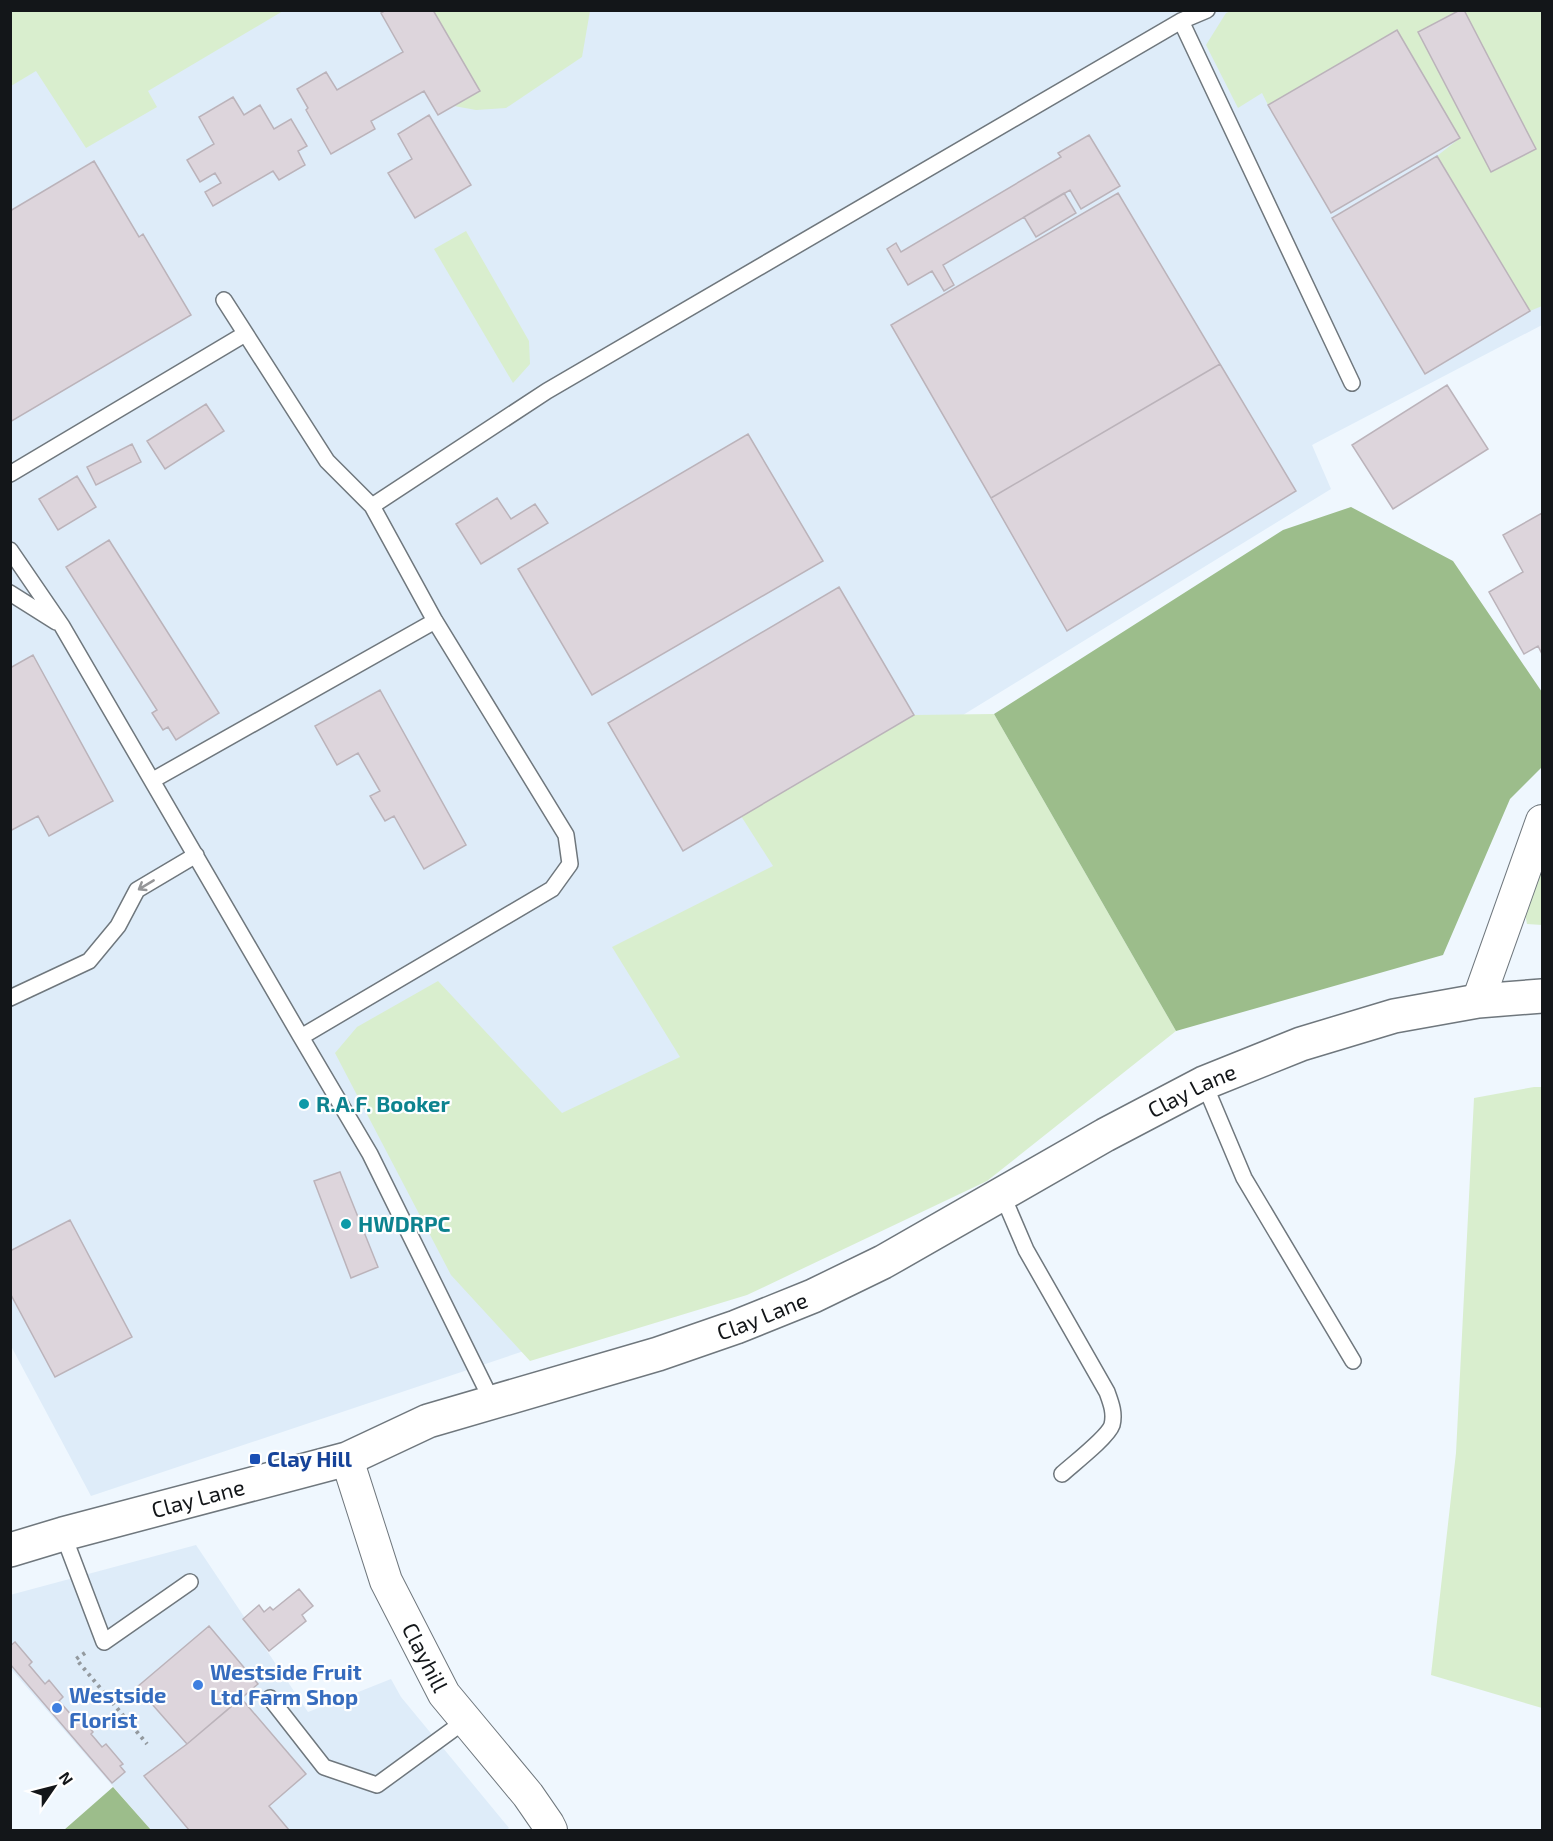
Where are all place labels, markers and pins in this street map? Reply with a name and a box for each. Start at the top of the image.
place label: R.A.F. Booker [316,1090,451,1116]
marker: R.A.F. Booker [297,1097,311,1111]
place label: HWDRPC [358,1210,451,1236]
marker: HWDRPC [339,1217,353,1231]
place label: Clay Hill [267,1445,353,1472]
marker: Clay Hill [248,1452,262,1466]
place label: Westside Fruit Ltd Farm Shop [210,1658,362,1709]
marker: Westside Fruit Ltd Farm Shop [191,1678,205,1692]
place label: Westside Florist [69,1681,167,1732]
marker: Westside Florist [50,1701,64,1715]

